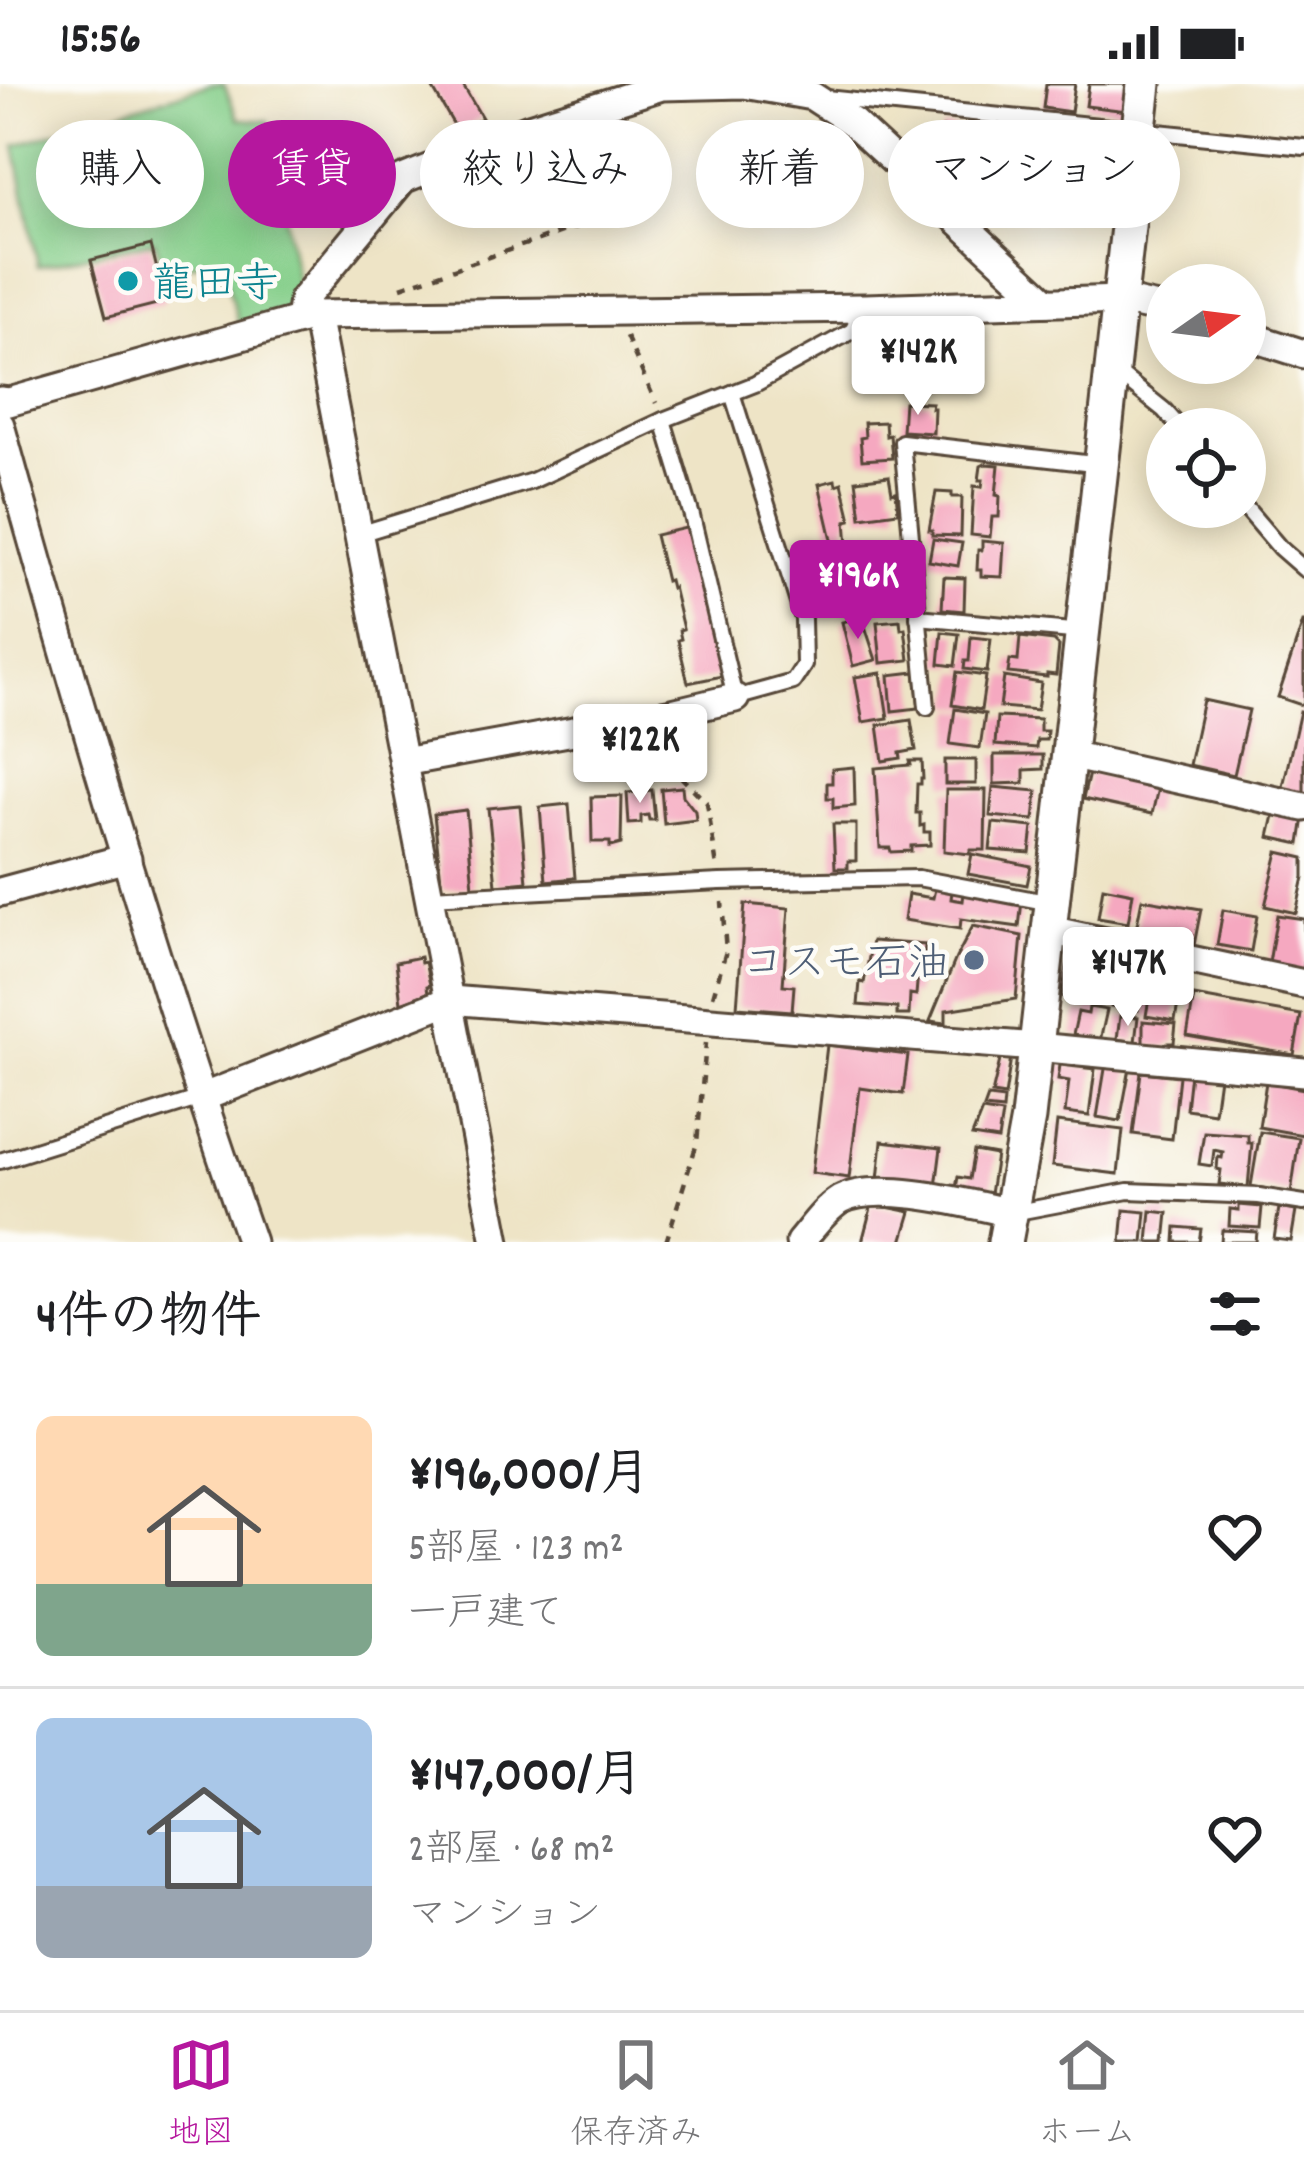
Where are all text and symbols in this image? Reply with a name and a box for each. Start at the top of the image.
text: 15:56 [60,10,141,74]
chip: 購入 [36,120,204,228]
chip: 賃貸 [228,120,396,228]
chip: 絞り込み [420,120,672,228]
chip: 新着 [696,120,864,228]
chip: マンション [888,120,1180,228]
place label: 龍田寺 [152,258,278,318]
north arrow [1146,264,1266,384]
map controls [1146,264,1266,528]
marker: 龍田寺 [115,268,141,294]
pin: ¥142K [834,316,1002,418]
text: ¥142K [879,327,957,382]
button: locate [1146,408,1266,528]
pin: ¥196K [774,540,942,642]
text: ¥196K [817,551,899,606]
pin: ¥122K [556,704,724,806]
text: ¥122K [600,715,680,770]
pin: ¥147K [1044,927,1212,1029]
place label: コスモ石油 [742,937,950,997]
text: ¥147K [1090,938,1166,993]
marker: コスモ石油 [961,947,987,973]
icon: filters [1202,1281,1268,1347]
text: 4件の物件 [36,1285,261,1357]
text: ¥196,000/月 [408,1442,651,1514]
icon: home [132,1464,276,1608]
icon: heart [1202,1503,1268,1569]
text: 5部屋 · 123 m² [408,1524,624,1579]
text: 一戸建て [408,1589,564,1644]
text: ¥147,000/月 [408,1743,643,1815]
icon: home [132,1766,276,1910]
icon: heart [1202,1805,1268,1871]
text: 2部屋 · 68 m² [408,1825,615,1880]
text: マンション [408,1890,601,1945]
tab: 地図 [168,2032,234,2159]
tab: 保存済み [570,2032,702,2159]
tab: ホーム [1038,2032,1136,2159]

